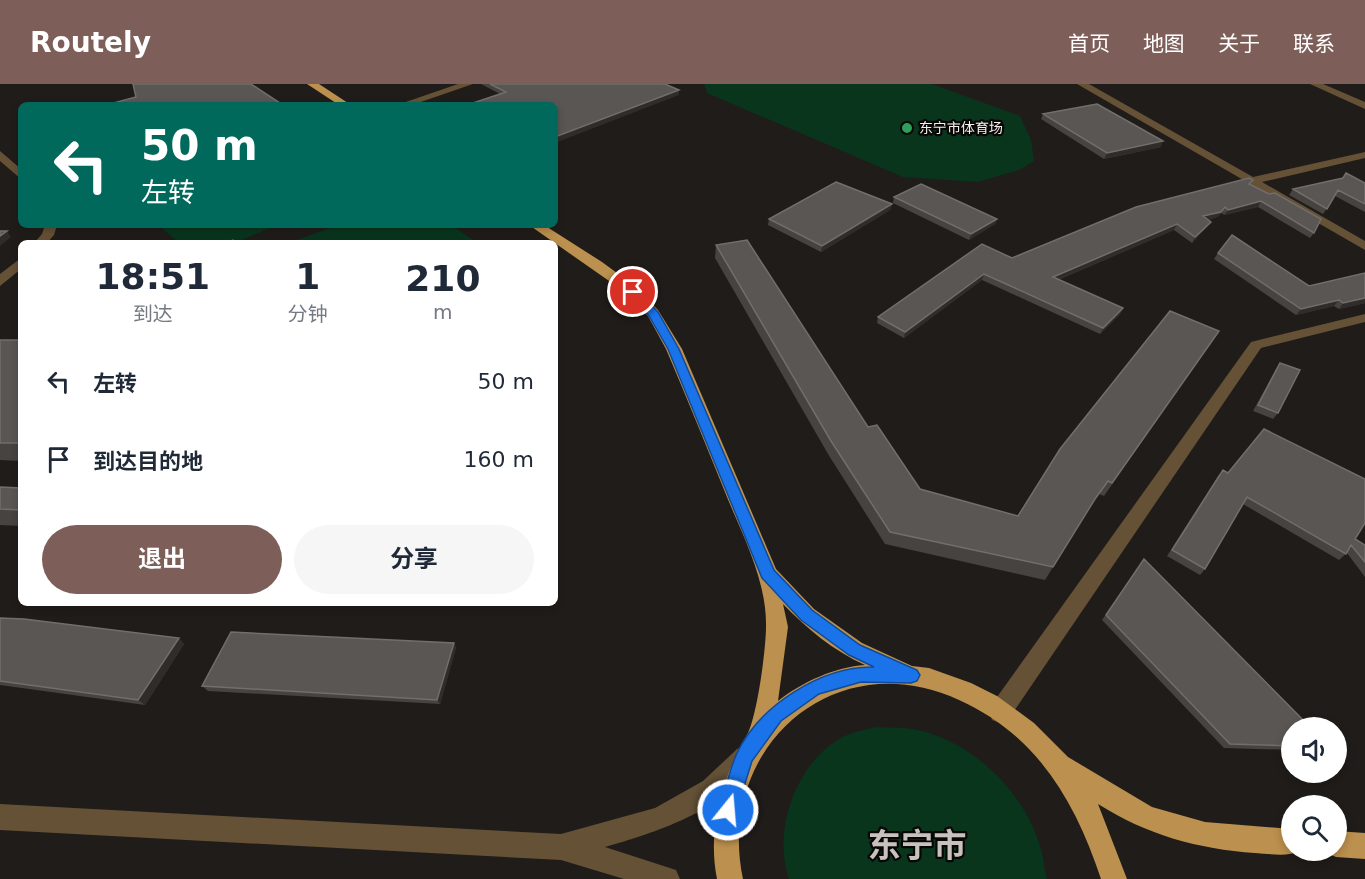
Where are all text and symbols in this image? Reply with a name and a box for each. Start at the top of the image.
text: Routely [30,26,151,59]
text: 首页 [1068,32,1110,56]
text: 地图 [1143,32,1185,56]
text: 关于 [1218,32,1260,56]
text: 联系 [1293,32,1335,56]
place label: 东宁市体育场 [919,120,1003,136]
text: 50 m [141,121,258,170]
marker: 东宁市体育场 [900,121,914,135]
icon: left [42,126,120,204]
text: 左转 [141,177,195,208]
text: 18:51 [96,256,210,297]
text: 1 [295,256,320,297]
text: 210 [405,258,480,299]
pin [607,266,658,317]
icon: arrive [616,275,649,308]
text: m [433,300,453,324]
text: 到达 [133,302,173,326]
text: 分钟 [288,302,328,326]
icon: left [42,365,75,398]
text: 50 m [478,369,534,394]
text: 左转 [93,371,137,396]
icon: arrive [42,443,75,476]
text: 160 m [464,447,534,472]
text: 到达目的地 [93,449,203,474]
button: 退出 [42,525,282,594]
button: 分享 [294,525,534,594]
map controls [1281,717,1347,861]
button: sound [1281,717,1347,783]
position arrow [696,778,760,842]
button: search [1281,795,1347,861]
district label: 东宁市 [868,826,967,865]

